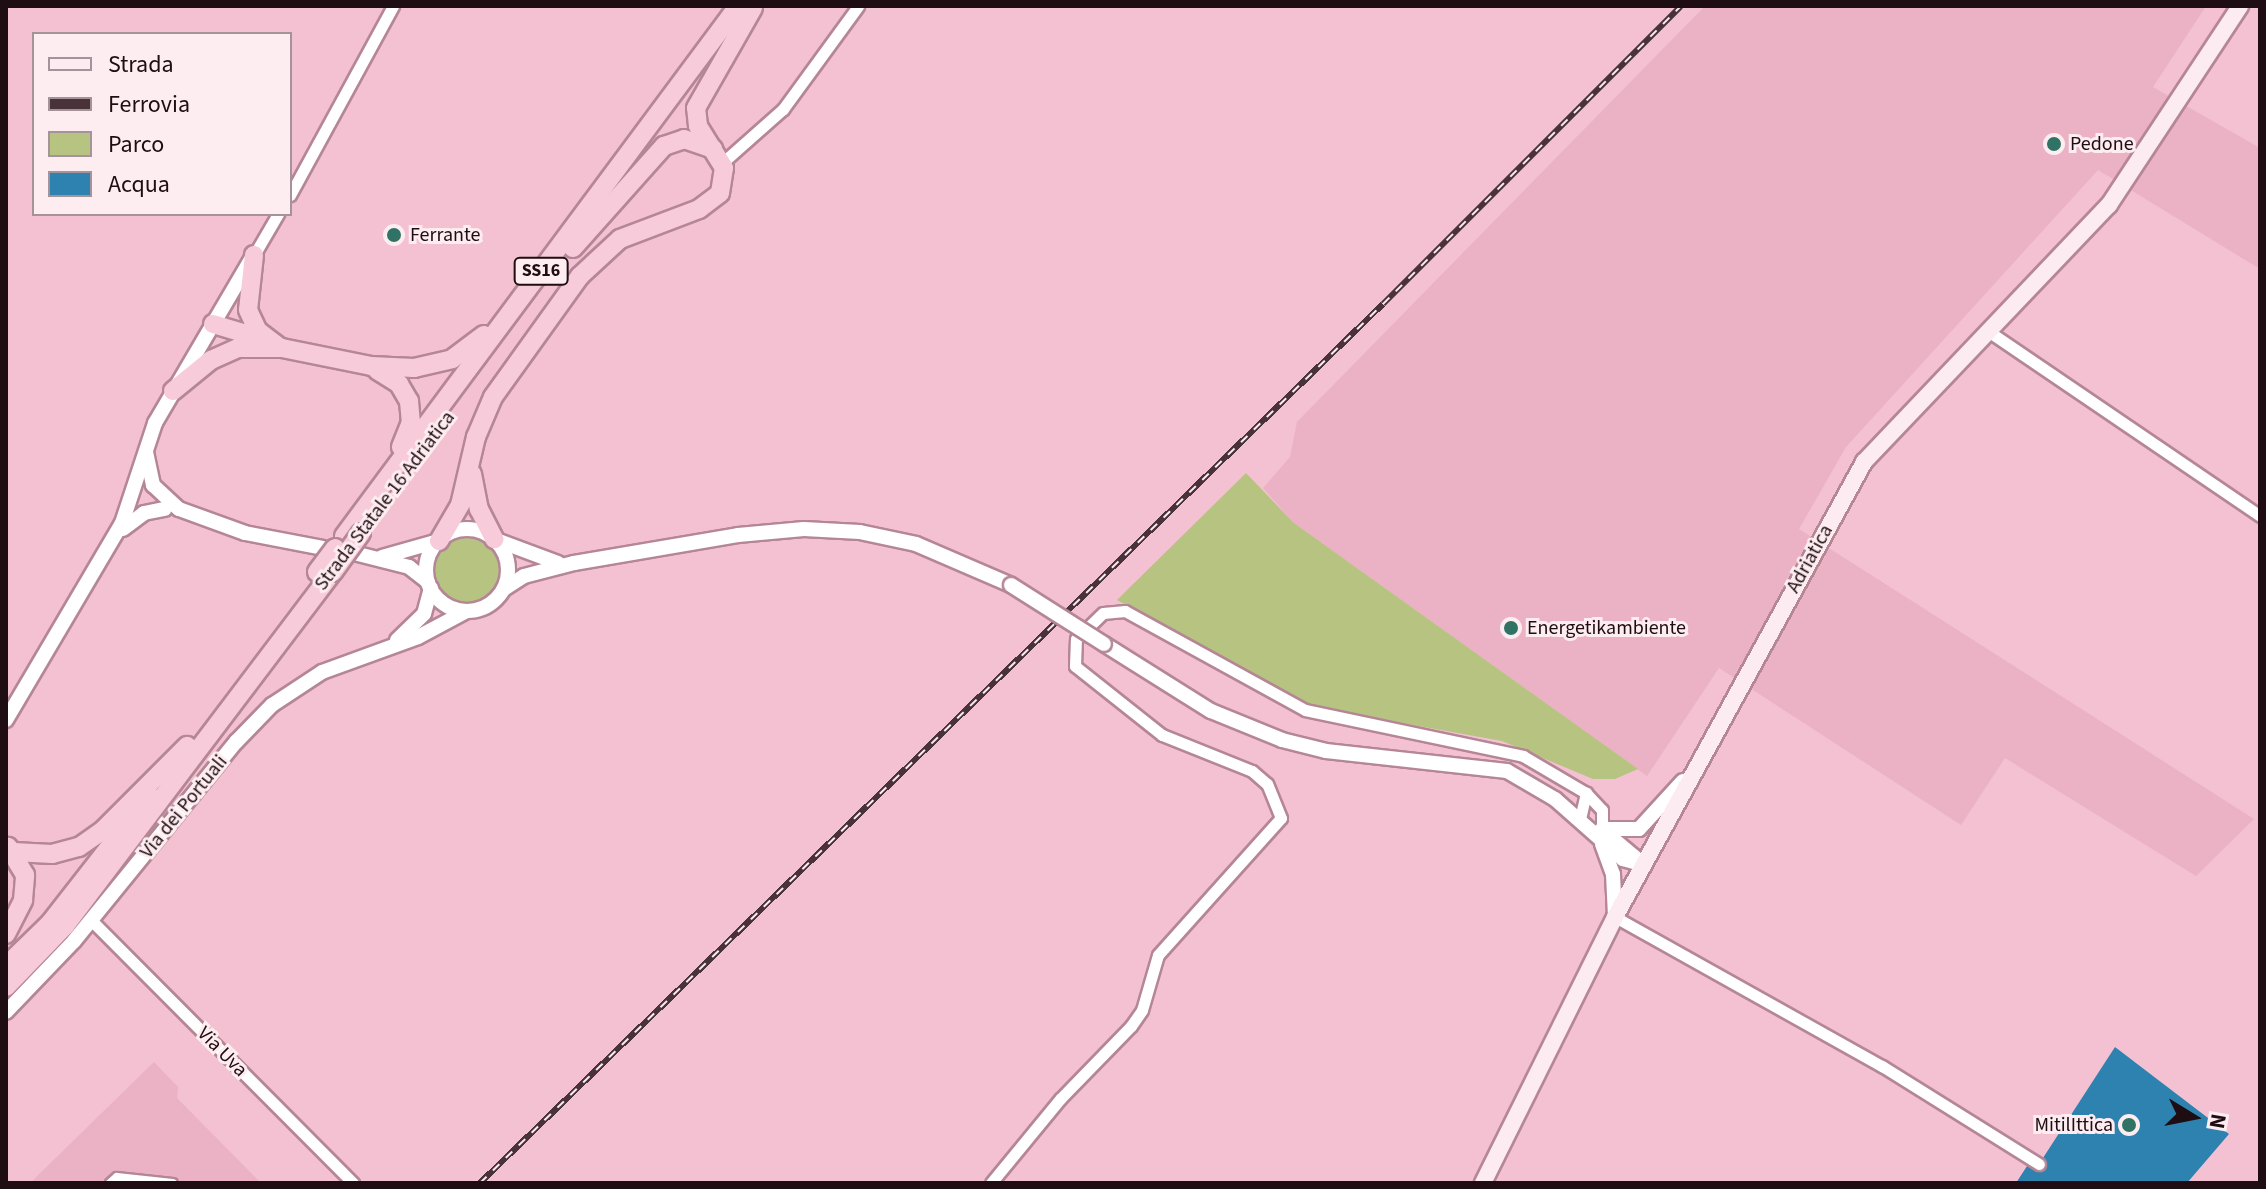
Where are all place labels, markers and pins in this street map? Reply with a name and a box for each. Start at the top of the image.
place label: Pedone [2070,132,2134,156]
marker: Pedone [2045,135,2063,153]
place label: Ferrante [410,223,480,247]
marker: Ferrante [385,226,403,244]
place label: Energetikambiente [1527,616,1686,640]
marker: Energetikambiente [1502,619,1520,637]
place label: MitilIttica [2034,1113,2113,1137]
marker: MitilIttica [2120,1116,2138,1134]

